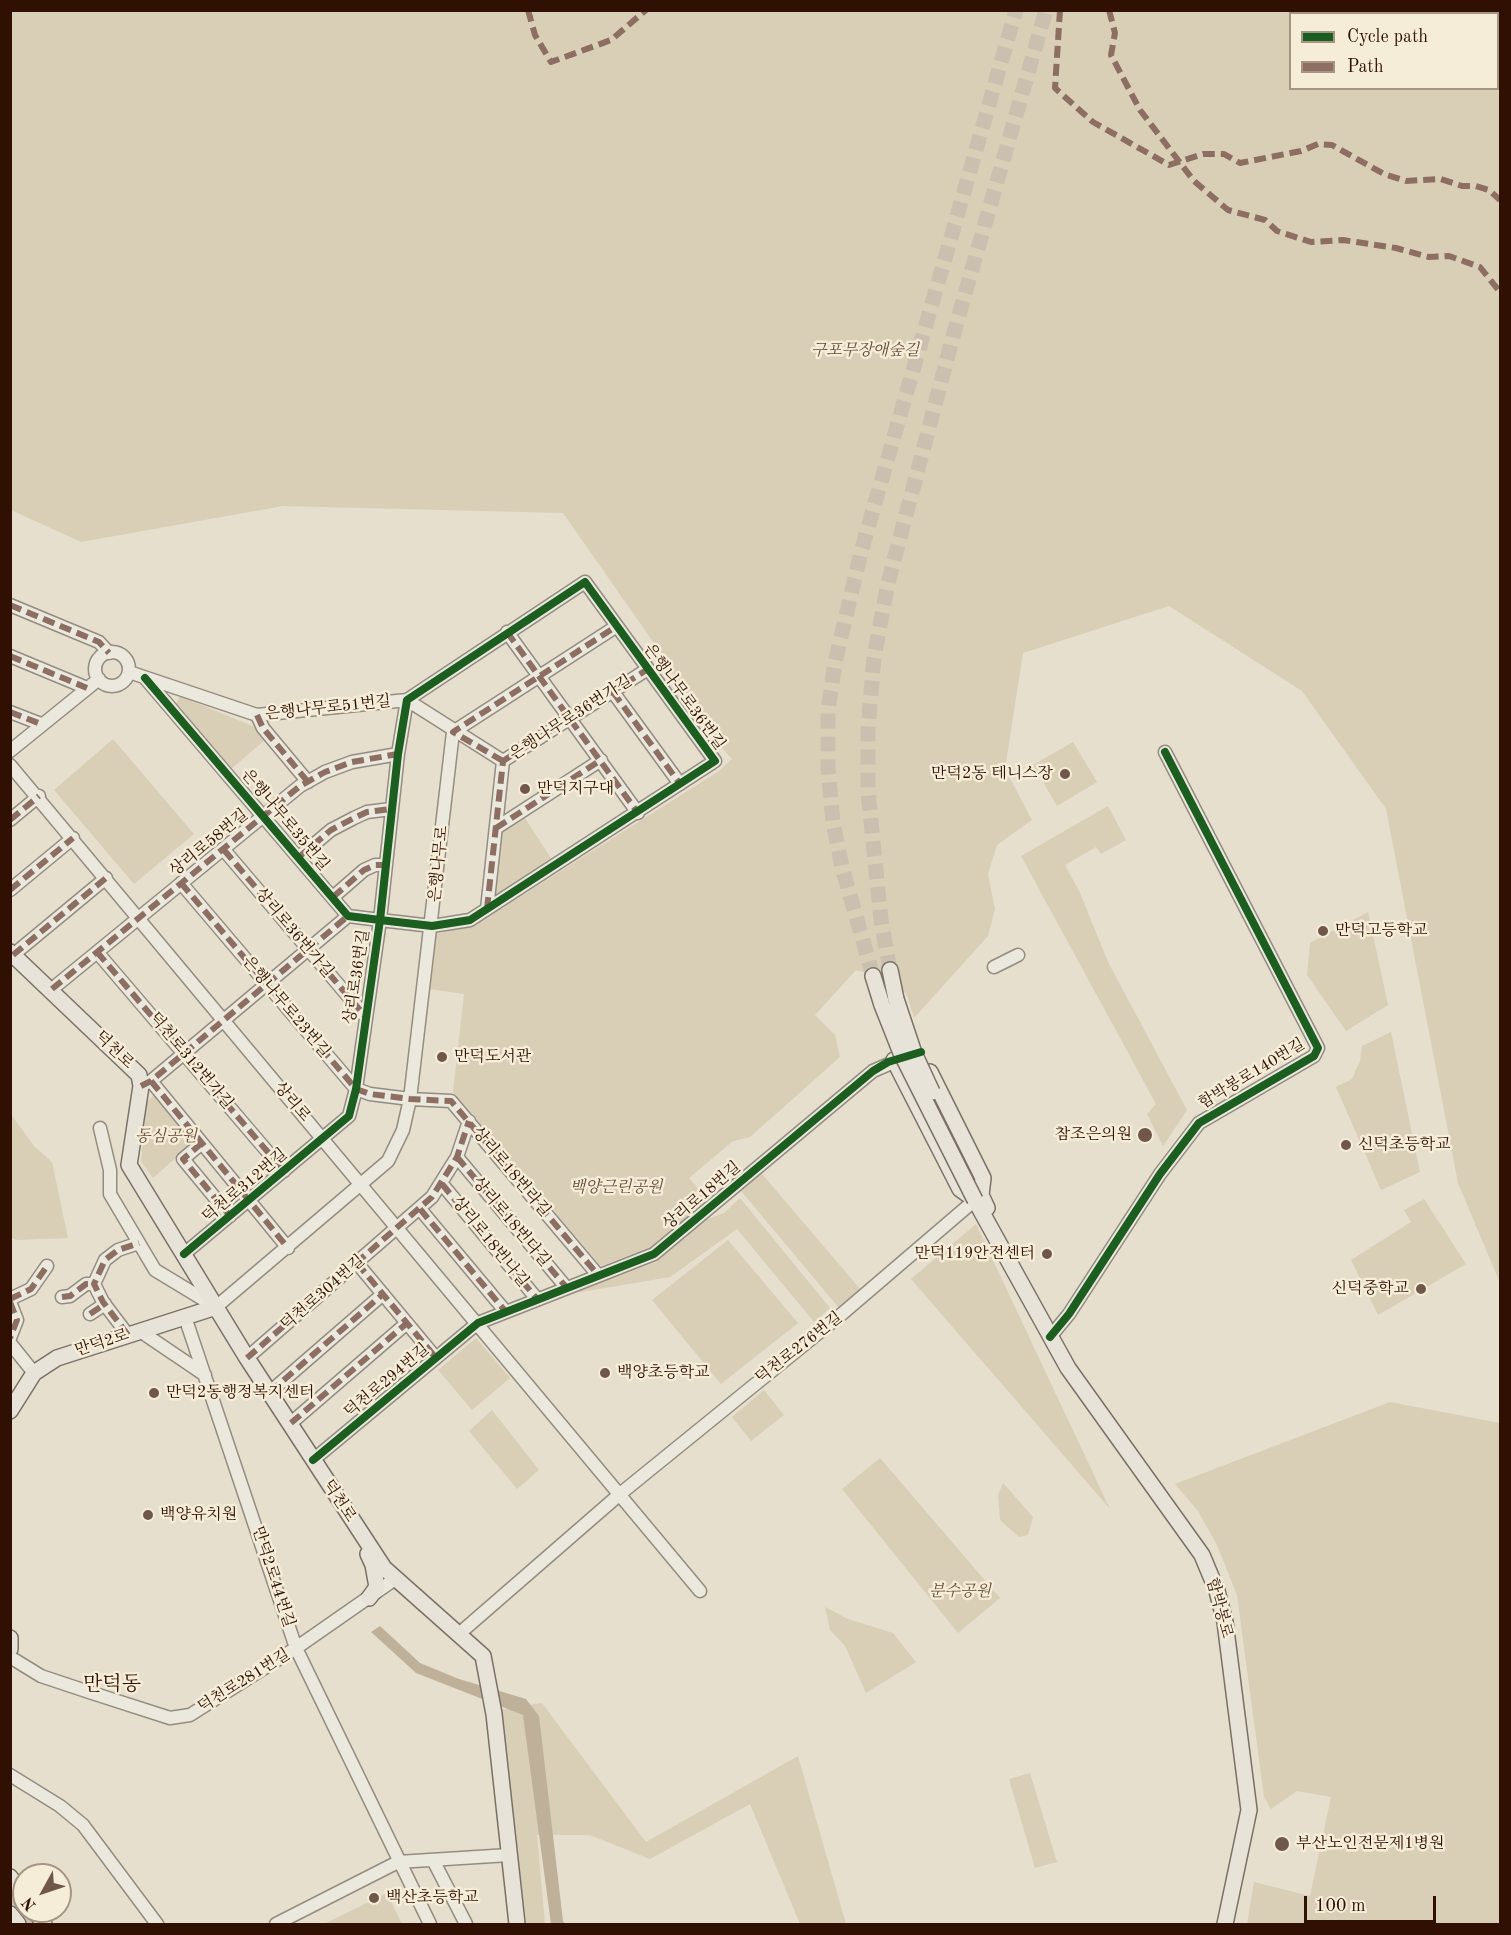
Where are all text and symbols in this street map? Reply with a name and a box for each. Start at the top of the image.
legend [1289,12,1499,90]
text: Cycle path [1347,28,1428,46]
text: Path [1347,58,1383,76]
park label: 구포무장애숲길 [811,341,919,361]
street label: 은행나무로36번길 [639,640,729,754]
street label: 은행나무로36번가길 [506,671,636,765]
street label: 은행나무로51번길 [264,692,392,724]
place label: 만덕2동 테니스장 [931,764,1053,784]
street label: 은행나무로35번길 [237,765,333,875]
marker: 만덕2동 테니스장 [1058,767,1072,781]
place label: 만덕지구대 [537,779,614,799]
marker: 만덕지구대 [518,782,532,796]
street label: 상리로58번길 [166,805,252,881]
street label: 은행나무로 [425,825,453,903]
street label: 상리로36번가길 [251,884,337,982]
place label: 만덕고등학교 [1335,921,1428,941]
marker: 만덕고등학교 [1316,924,1330,938]
street label: 상리로36번길 [340,928,374,1026]
street label: 은행나무로23번길 [238,952,334,1062]
street label: 덕천로312번가길 [145,1009,237,1113]
street label: 덕천로 [91,1027,137,1073]
street label: 함박봉로140번길 [1195,1035,1309,1113]
place label: 만덕도서관 [454,1047,531,1067]
marker: 만덕도서관 [435,1050,449,1064]
street label: 상리로 [270,1078,314,1126]
street label: 상리로18번라길 [468,1123,554,1221]
place label: 참조은의원 [1055,1125,1132,1145]
marker: 참조은의원 [1136,1126,1154,1144]
park label: 동심공원 [135,1127,197,1147]
place label: 신덕초등학교 [1358,1135,1451,1155]
marker: 신덕초등학교 [1339,1138,1353,1152]
street label: 덕천로312번길 [199,1145,291,1227]
street label: 상리로18번길 [659,1158,745,1234]
street label: 상리로18번다길 [468,1173,554,1271]
park label: 백양근린공원 [570,1178,662,1198]
street label: 상리로18번나길 [448,1193,532,1291]
place label: 만덕119안전센터 [914,1244,1035,1264]
marker: 만덕119안전센터 [1040,1247,1054,1261]
street label: 덕천로304번길 [277,1251,369,1335]
place label: 신덕중학교 [1332,1279,1409,1299]
marker: 신덕중학교 [1414,1282,1428,1296]
street label: 덕천로276번길 [752,1308,846,1388]
street label: 만덕2로 [73,1325,131,1361]
street label: 덕천로294번길 [341,1340,433,1422]
place label: 백양초등학교 [617,1363,710,1383]
marker: 백양초등학교 [598,1366,612,1380]
place label: 만덕2동행정복지센터 [166,1383,314,1403]
marker: 만덕2동행정복지센터 [147,1386,161,1400]
street label: 덕천로 [318,1476,360,1526]
place label: 백양유치원 [160,1505,237,1525]
marker: 백양유치원 [141,1508,155,1522]
street label: 만덕2로44번길 [248,1524,298,1630]
street label: 함박봉로 [1202,1576,1236,1640]
park label: 분수공원 [929,1582,991,1602]
street label: 덕천로281번길 [194,1645,294,1717]
district label: 만덕동 [83,1673,141,1697]
place label: 부산노인전문제1병원 [1296,1834,1444,1854]
marker: 부산노인전문제1병원 [1273,1835,1291,1853]
north arrow [12,1863,72,1923]
scale bar [1307,1884,1439,1922]
place label: 백산초등학교 [386,1888,479,1908]
marker: 백산초등학교 [367,1891,381,1905]
text: N [20,1893,40,1913]
text: 100 m [1315,1897,1366,1915]

